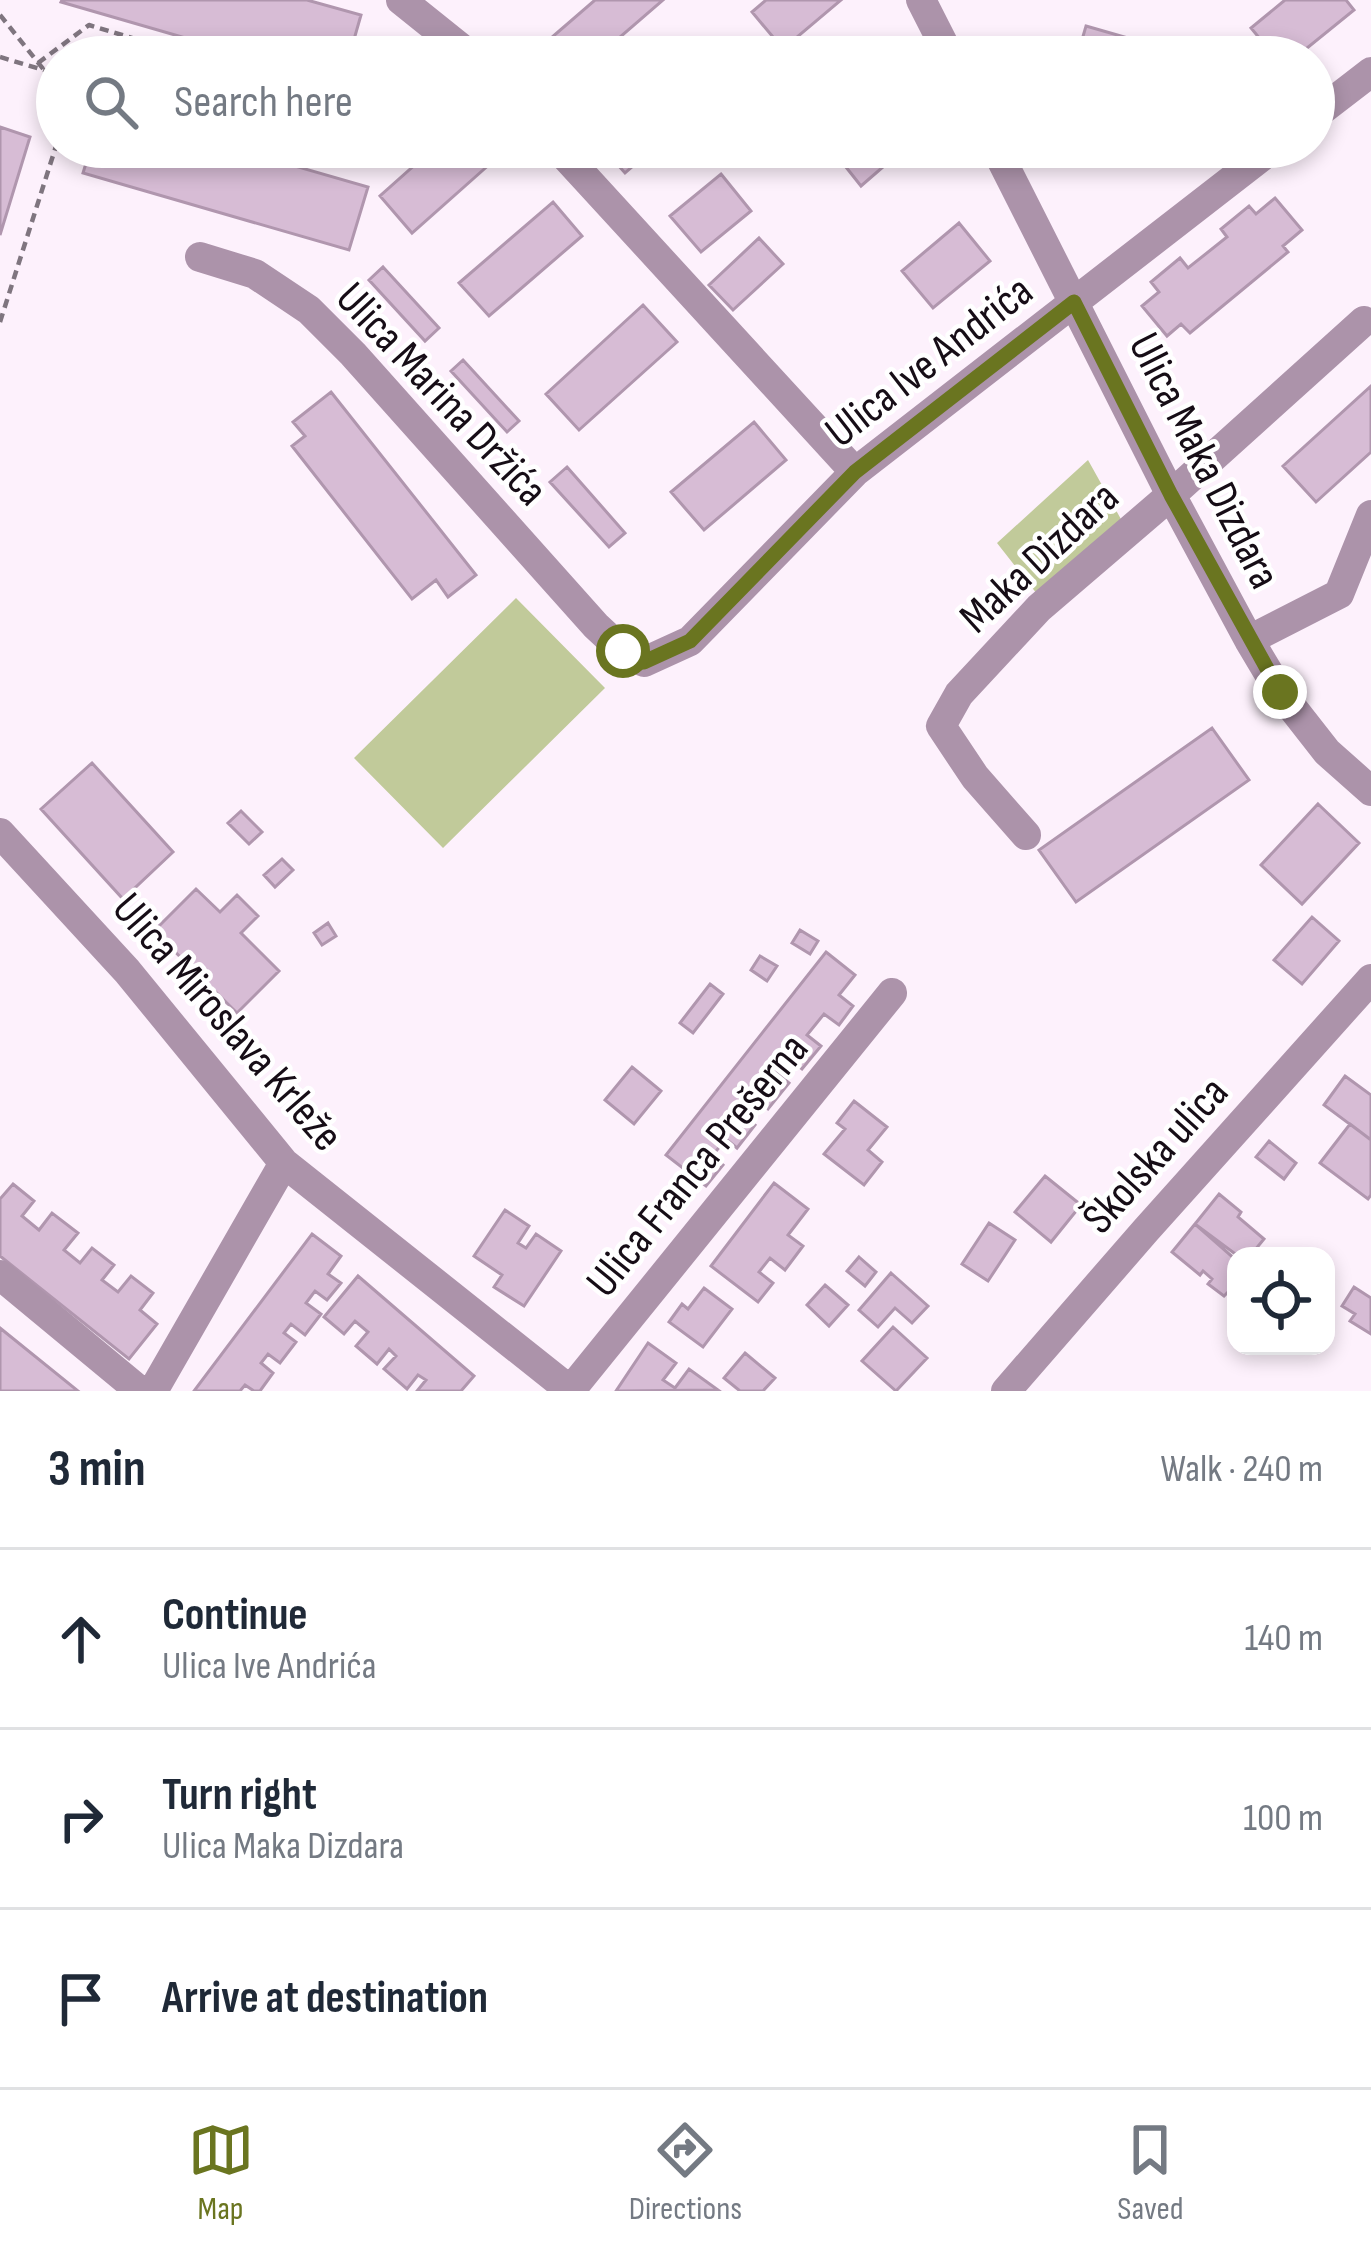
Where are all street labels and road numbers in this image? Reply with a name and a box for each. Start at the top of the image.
street label: Ulica Ive Andrića [815,264,1044,460]
street label: Ulica Marina Držića [324,272,559,518]
street label: Ulica Maka Dizdara [1116,324,1292,598]
street label: Maka Dizdara [949,470,1131,645]
street label: Ulica Miroslava Krleže [100,882,354,1163]
street label: Ulica Franca Prešerna [575,1023,821,1308]
street label: Školska ulica [1071,1066,1240,1245]

